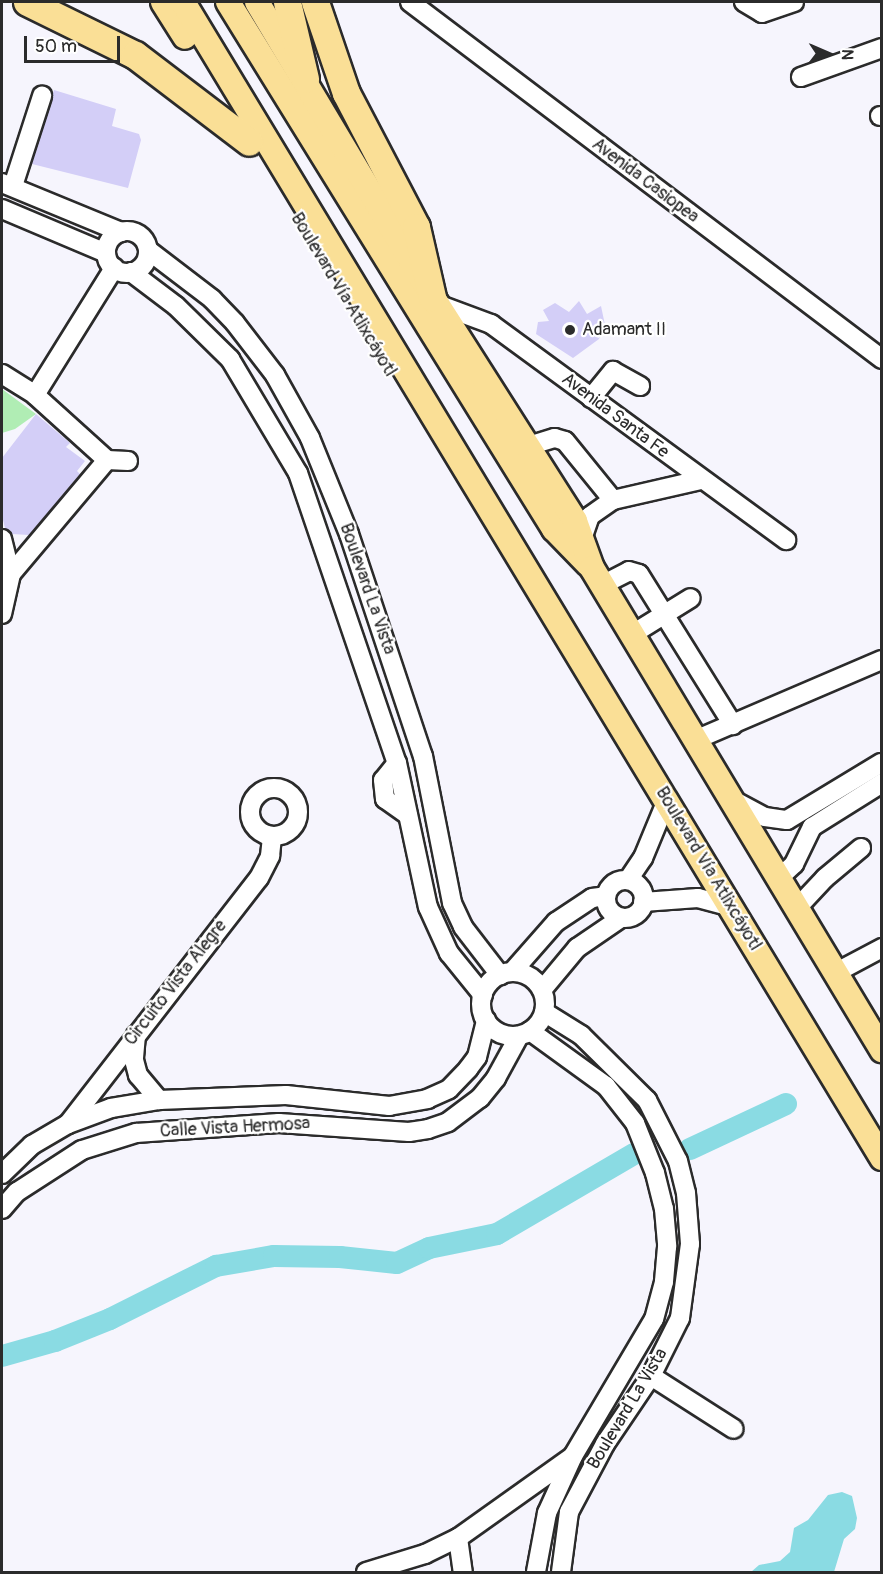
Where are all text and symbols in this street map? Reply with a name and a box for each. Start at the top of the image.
scale bar [27,24,123,62]
north arrow [799,24,859,84]
text: 50 m [35,35,77,58]
text: N [837,49,857,60]
street label: Avenida Casiopea [587,134,703,228]
street label: Boulevard Vía Atlixcáyotl [286,209,400,381]
place label: Adamant II [582,319,666,341]
marker: Adamant II [563,323,577,337]
street label: Avenida Santa Fe [557,369,673,463]
street label: Boulevard La Vista [334,521,400,657]
street label: Boulevard Vía Atlixcáyotl [651,783,765,955]
street label: Circuito Vista Alegre [120,916,232,1050]
street label: Calle Vista Hermosa [159,1113,311,1143]
street label: Boulevard La Vista [583,1345,673,1473]

